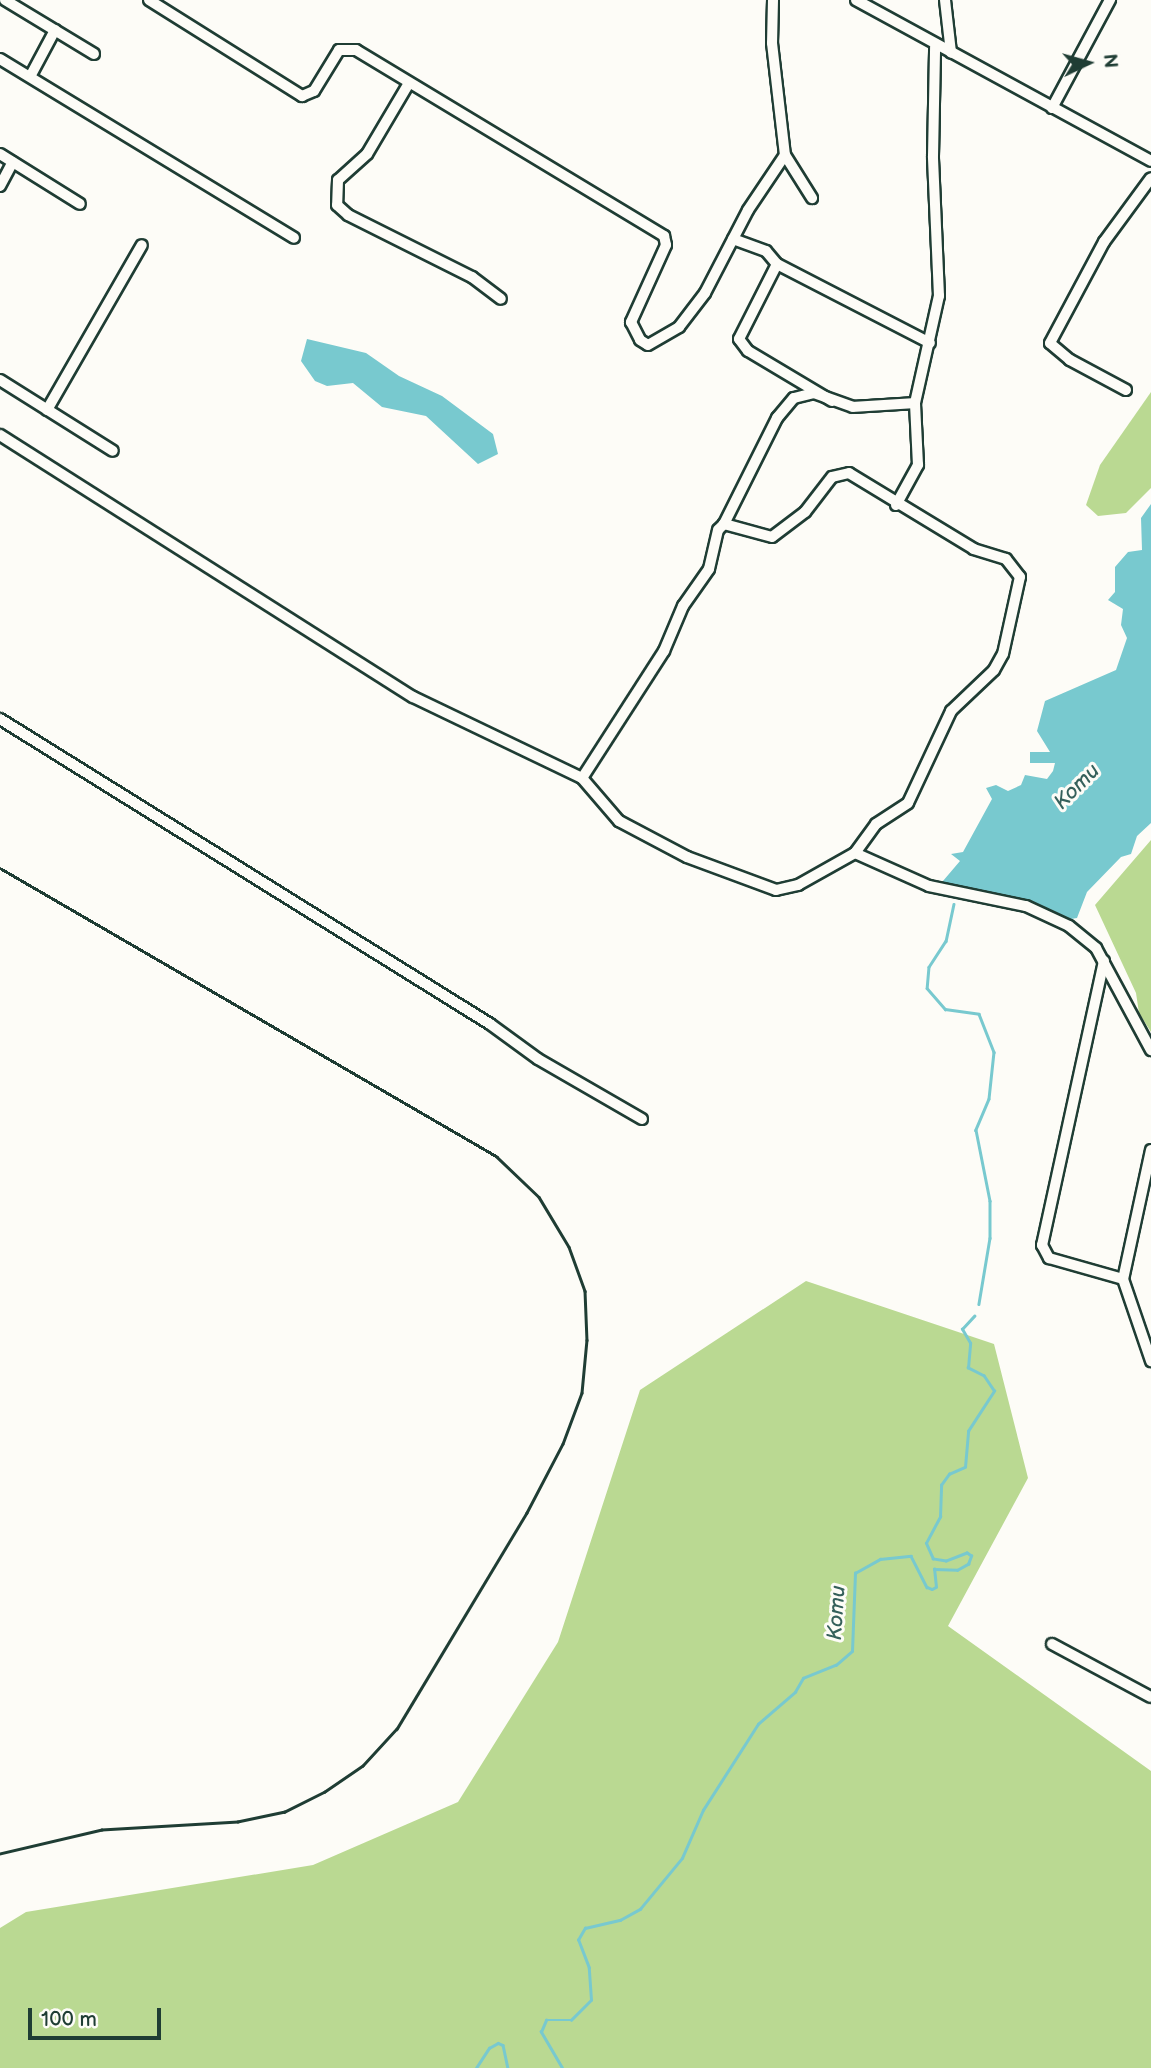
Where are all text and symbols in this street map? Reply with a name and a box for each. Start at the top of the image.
north arrow [1053,28,1123,98]
text: N [1097,53,1121,69]
water label: Komu [1049,759,1105,815]
water label: Komu [823,1585,851,1641]
scale bar [32,1994,164,2038]
text: 100 m [41,2007,97,2032]

